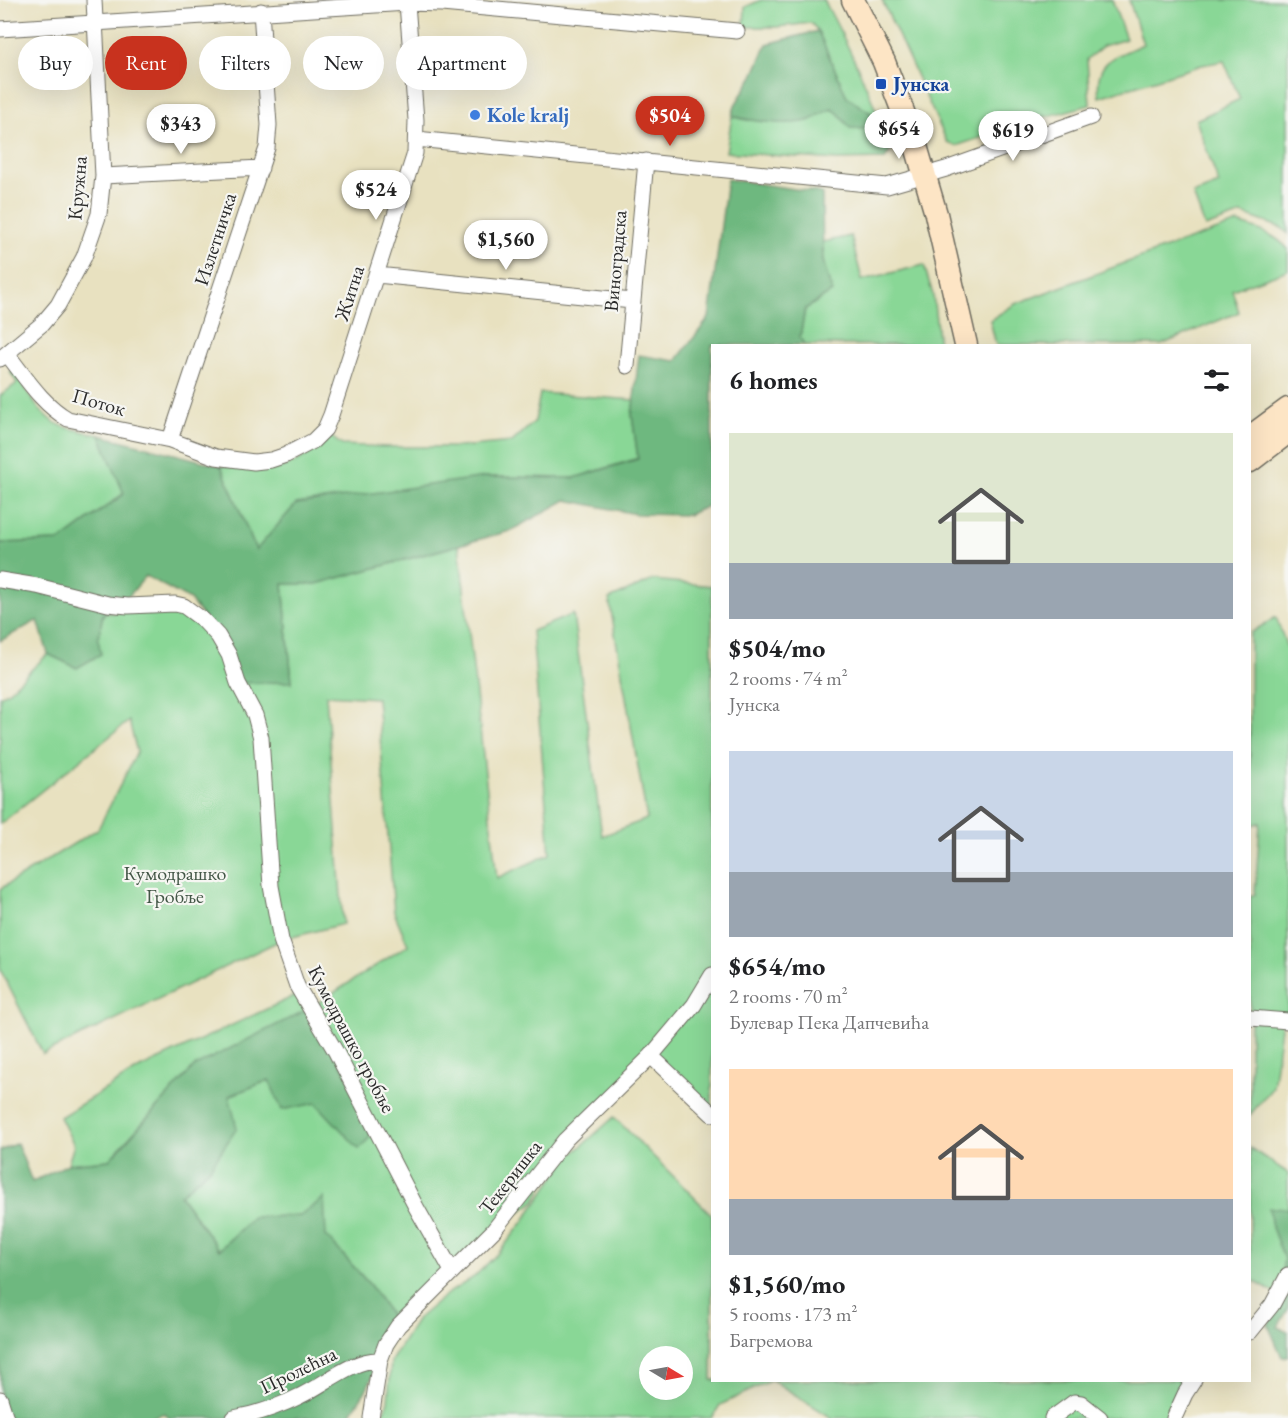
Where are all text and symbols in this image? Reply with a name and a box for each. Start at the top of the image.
chip: Buy [18,36,93,90]
chip: Rent [105,36,187,90]
chip: Filters [199,36,291,90]
chip: New [303,36,384,90]
chip: Apartment [396,36,527,90]
place label: Јунска [891,71,950,97]
marker: Јунска [874,77,888,91]
pin: $504 [634,96,706,147]
place label: Kole kralj [487,102,569,128]
text: $504 [650,102,690,128]
pin: $343 [145,104,217,155]
marker: Kole kralj [468,108,482,122]
pin: $654 [863,109,935,160]
text: $343 [161,110,201,136]
pin: $619 [977,111,1049,162]
text: $654 [879,115,919,141]
text: $619 [993,117,1033,143]
street label: Кружна [61,155,93,221]
pin: $524 [340,170,412,221]
text: $524 [356,176,396,202]
street label: Излетничка [188,189,242,289]
street label: Виноградска [598,209,632,313]
pin: $1,560 [457,220,555,271]
text: $1,560 [478,226,534,252]
street label: Житна [328,262,370,325]
text: 6 homes [729,363,818,397]
icon: filters [1200,364,1233,397]
street label: Поток [69,382,129,422]
icon: home [927,472,1035,580]
text: $504/mo [729,631,825,665]
text: 2 rooms · 74 m² [729,665,848,691]
text: Јунска [729,691,780,717]
icon: home [927,790,1035,898]
park label: Кумодрашко Гробље [123,860,227,909]
text: $654/mo [729,949,825,983]
street label: Кумодрашко гробље [302,961,402,1117]
text: 2 rooms · 70 m² [729,983,848,1009]
text: Булевар Пека Дапчевића [729,1009,929,1035]
icon: home [927,1108,1035,1216]
street label: Текеришка [473,1134,547,1220]
text: $1,560/mo [729,1267,845,1301]
text: 5 rooms · 173 m² [729,1301,857,1327]
text: Багремова [729,1327,813,1353]
street label: Пролећна [255,1340,341,1400]
north arrow [639,1346,693,1400]
map controls [639,1346,693,1400]

